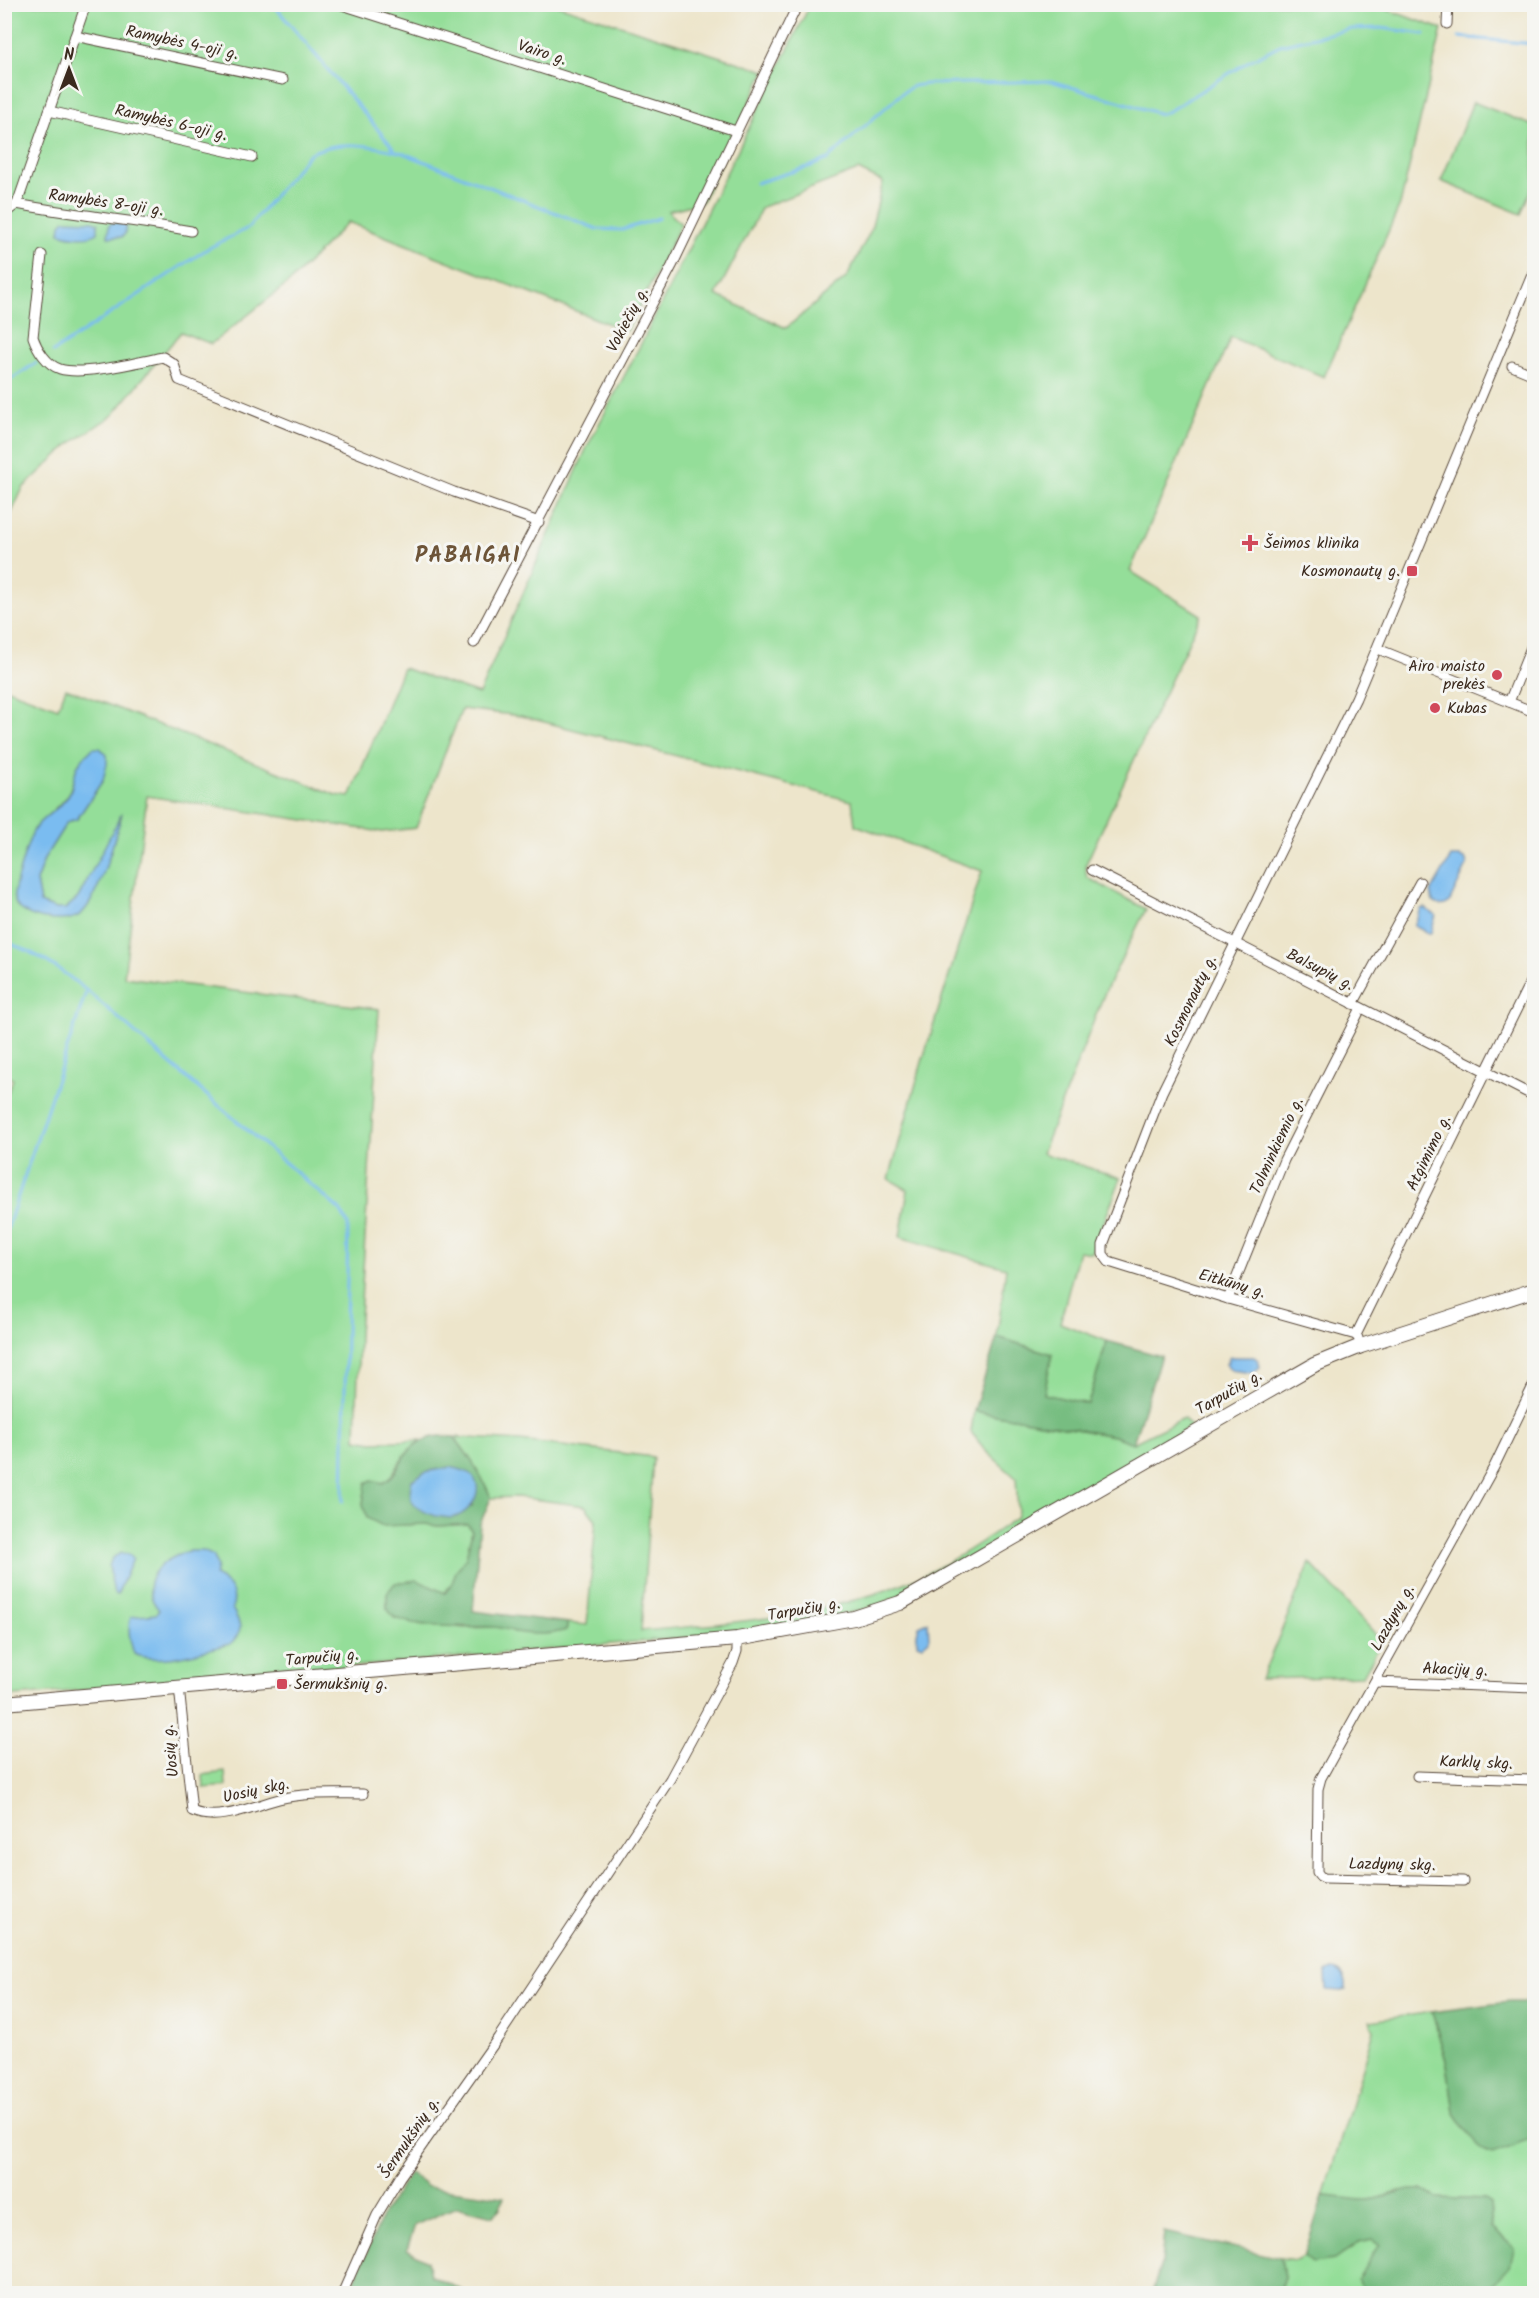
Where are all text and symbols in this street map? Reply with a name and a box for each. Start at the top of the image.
street label: Ramybės 4-oji g. [123,19,241,67]
street label: Vairo g. [514,33,570,73]
north arrow [39,39,99,99]
text: N [64,43,74,68]
street label: Ramybės 6-oji g. [112,98,230,148]
street label: Ramybės 8-oji g. [47,183,165,223]
street label: Vokiečių g. [600,283,656,357]
place label: Šeimos klinika [1264,531,1359,556]
marker: Šeimos klinika [1241,534,1259,552]
district label: PABAIGAI [415,539,521,574]
place label: Kosmonautų g. [1301,559,1400,584]
marker: Kosmonautų g. [1405,564,1419,578]
place label: Airo maisto prekės [1408,654,1485,697]
marker: Airo maisto prekės [1490,668,1504,682]
place label: Kubas [1447,696,1487,721]
marker: Kubas [1428,701,1442,715]
street label: Balsupių g. [1282,942,1358,998]
street label: Kosmonautų g. [1158,951,1224,1051]
street label: Tolminkiemio g. [1244,1093,1310,1199]
street label: Atgimimo g. [1400,1111,1458,1195]
street label: Eitkūnų g. [1196,1263,1268,1305]
street label: Tarpučių g. [1191,1364,1267,1422]
street label: Lazdynų g. [1364,1580,1422,1656]
street label: Tarpučių g. [766,1591,842,1629]
street label: Tarpučių g. [284,1642,360,1674]
street label: Akacijų g. [1422,1656,1488,1684]
place label: Šermukšnių g. [294,1672,387,1697]
marker: Šermukšnių g. [275,1677,289,1691]
street label: Uosių g. [156,1723,186,1779]
street label: Karklų skg. [1439,1749,1513,1777]
street label: Uosių skg. [221,1772,291,1810]
street label: Lazdynų skg. [1348,1852,1436,1878]
street label: Šermukšnių g. [373,2092,447,2184]

